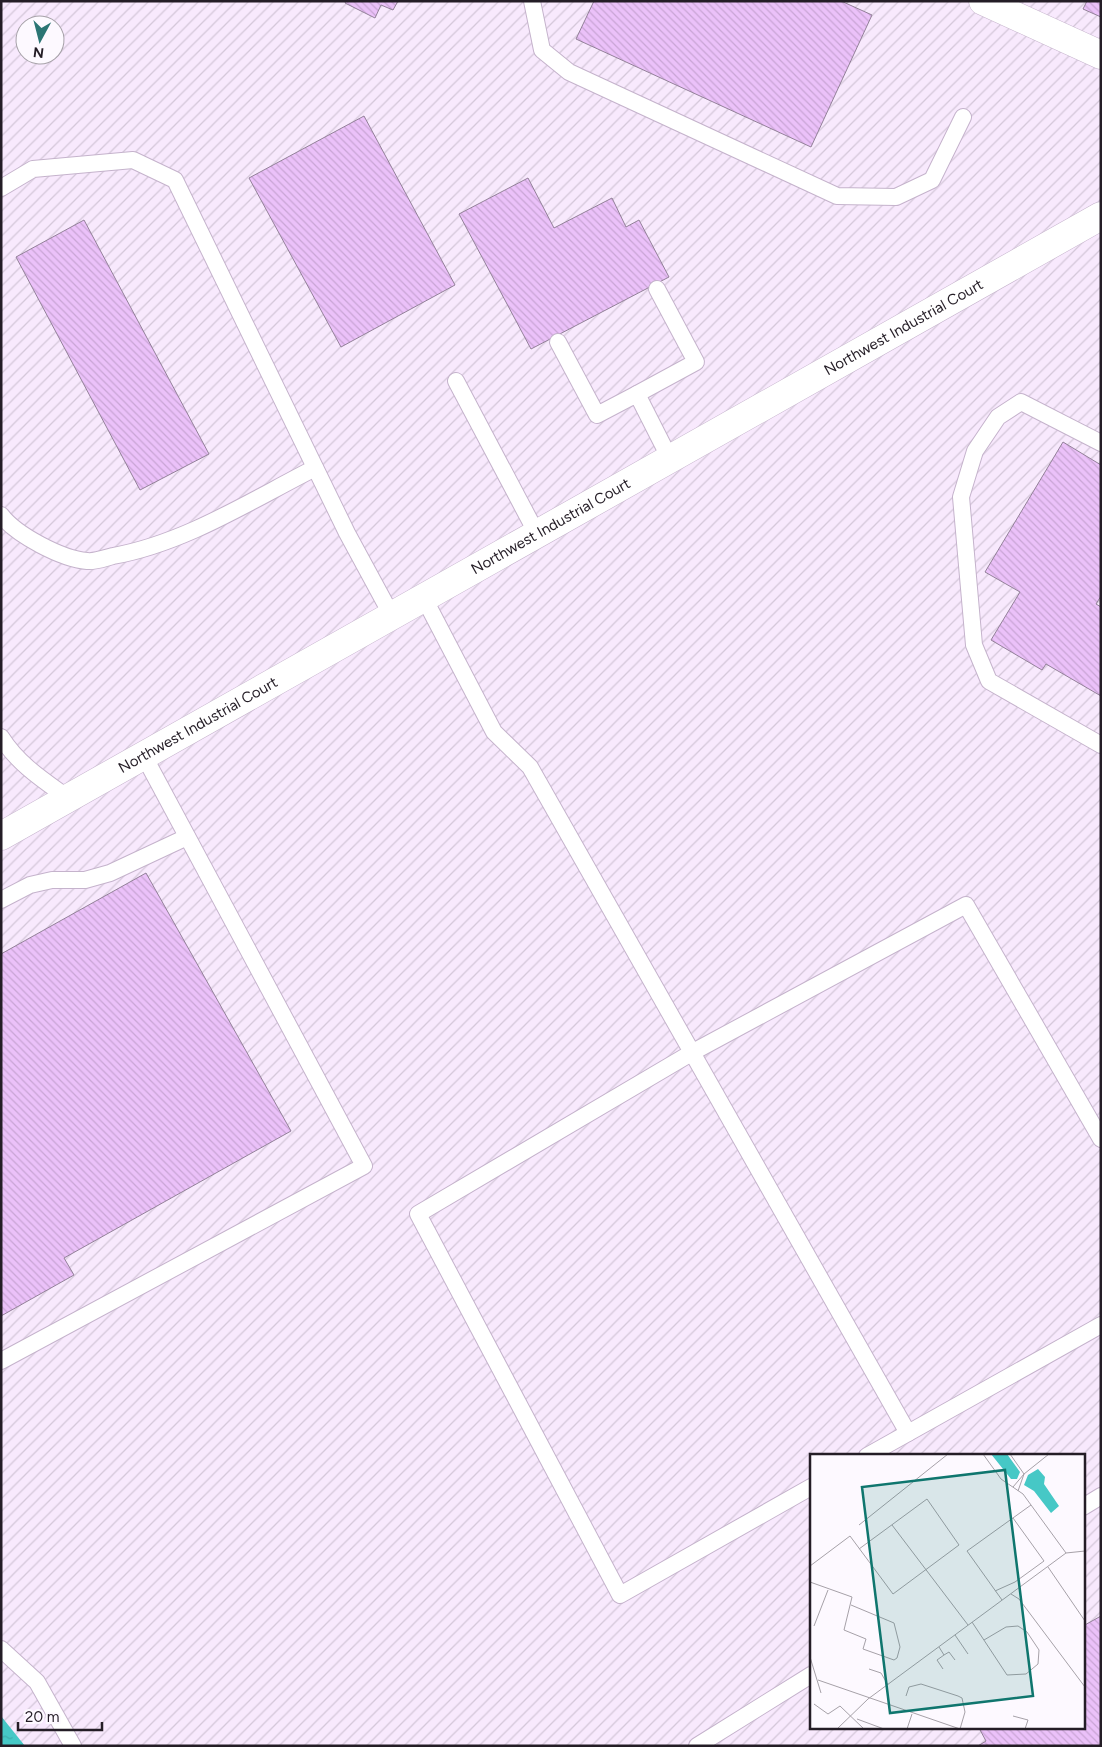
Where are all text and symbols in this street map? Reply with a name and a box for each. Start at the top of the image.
north arrow [15,15,65,65]
text: N [32,43,45,62]
street label: Northwest Industrial Court [821,275,987,379]
street label: Northwest Industrial Court [468,474,634,578]
street label: Northwest Industrial Court [115,673,281,777]
inset map [810,1454,1084,1730]
scale bar [18,1700,101,1732]
text: 20 m [25,1708,59,1726]

